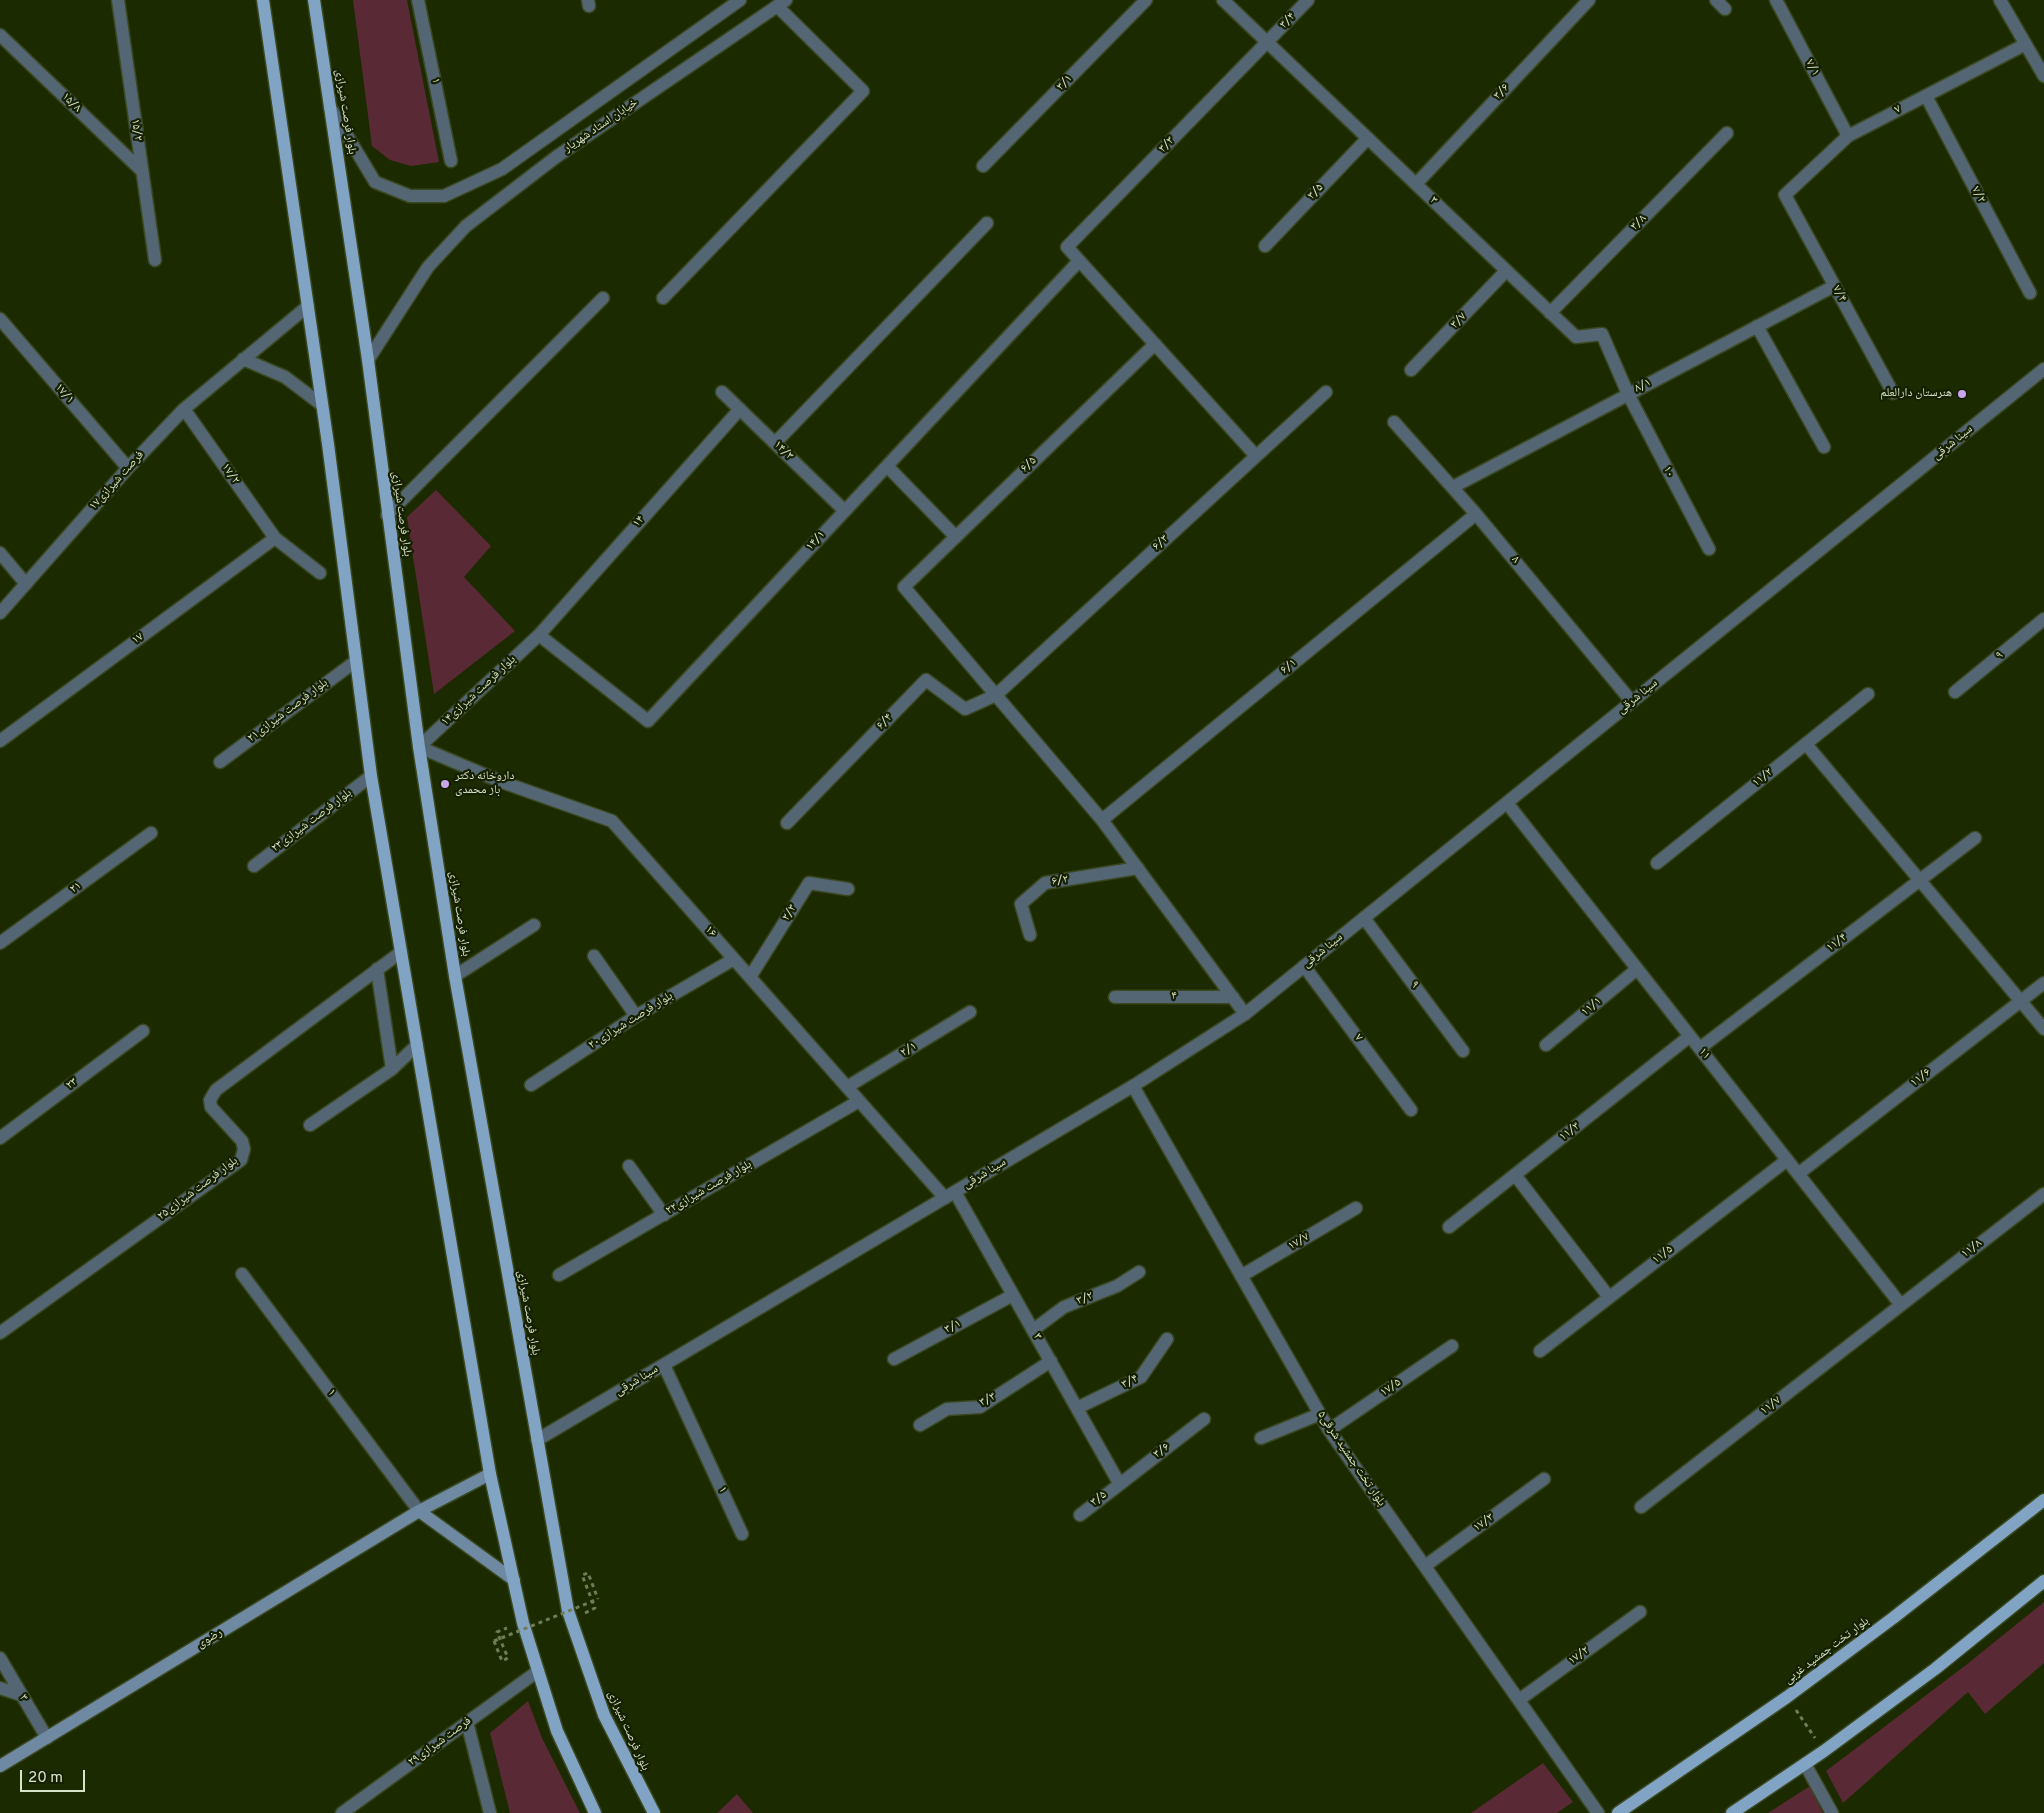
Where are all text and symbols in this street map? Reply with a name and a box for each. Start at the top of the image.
street label: ۳/۴ [1277,10,1299,32]
street label: ۷/۱ [1802,57,1822,79]
street label: بلوار فرصت شیرازی [331,68,359,156]
street label: ۳/۱ [1054,72,1076,94]
street label: ۱ [427,77,443,85]
street label: ۳/۶ [1491,81,1513,103]
street label: ۱۵/۸ [58,90,84,116]
street label: خیابان استاد شهریار [561,96,641,156]
street label: ۷ [1892,102,1904,118]
street label: ۱۵/۲ [127,118,145,142]
street label: ۳/۳ [1156,134,1178,156]
street label: ۳/۵ [1305,181,1327,203]
street label: ۷/۲ [1968,184,1988,206]
street label: ۳ [1426,194,1440,208]
street label: ۳/۸ [1628,212,1650,234]
street label: ۷/۴ [1829,283,1849,305]
street label: ۳/۷ [1448,310,1470,332]
street label: ۸/۱ [1632,376,1654,396]
street label: ۱۷/۱ [51,381,77,407]
place label: هنرستان دارالعلم [1880,387,1952,401]
marker: هنرستان دارالعلم [1956,388,1968,400]
street label: سینا شرقی [1930,422,1976,464]
street label: ۱۴/۳ [770,438,796,464]
street label: ۱۷فرصت شیرازی [87,448,147,514]
street label: ۶/۵ [1018,454,1040,476]
street label: ۱۷/۲ [218,461,242,487]
street label: ۱۰ [1659,464,1677,480]
street label: بلوار فرصت شیرازی [388,470,414,558]
street label: ۱۴ [630,513,648,531]
street label: ۱۴/۱ [803,528,829,554]
street label: ۶/۳ [1150,532,1172,554]
street label: ۸ [1508,553,1522,567]
street label: ۱۷ [129,630,147,648]
street label: ۹ [1993,649,2007,663]
street label: بلوار فرصت شیرازی۱۴ [439,653,519,729]
street label: ۶/۱ [1278,656,1300,678]
street label: بلوار فرصت شیرازی۲۱ [245,676,331,746]
street label: سینا شرقی [1615,676,1661,718]
street label: ۶/۴ [874,711,896,733]
street label: ۱۱/۲ [1750,765,1776,791]
place label: داروخانه دکتر باز محمدی [455,770,514,798]
marker: داروخانه دکتر باز محمدی [439,778,451,790]
street label: بلوار فرصت شیرازی۲۳ [269,786,355,856]
street label: بلوار فرصت شیرازی [445,870,473,958]
street label: ۶/۲ [1051,873,1069,889]
street label: ۲۱ [67,879,85,897]
street label: ۲/۳ [779,902,801,924]
street label: ۱۶ [701,923,719,941]
street label: سینا شرقی [1300,930,1346,972]
street label: ۱۱/۴ [1824,931,1850,955]
street label: ۹ [1407,979,1421,991]
street label: بلوار فرصت شیرازی۲۰ [586,989,676,1053]
street label: ۴ [1171,990,1177,1004]
street label: ۱۱/۱ [1579,994,1605,1020]
street label: ۷ [1351,1032,1365,1044]
street label: ۲/۱ [898,1039,920,1061]
street label: ۱۱ [1695,1045,1713,1063]
street label: ۱۱/۶ [1908,1066,1934,1090]
street label: ۲۳ [63,1075,81,1093]
street label: ۱۱/۳ [1557,1120,1583,1144]
street label: بلوار فرصت شیرازی۲۵ [155,1154,241,1224]
street label: سینا شرقی [961,1156,1009,1192]
street label: بلوار فرصت شیرازی۲۲ [663,1158,755,1218]
street label: ۱۷/۷ [1286,1230,1312,1254]
street label: ۱۱/۸ [1959,1237,1985,1261]
street label: ۱۱/۵ [1650,1243,1676,1267]
street label: بلوار فرصت شیرازی [513,1269,543,1357]
street label: ۳/۲ [1075,1289,1095,1309]
street label: ۳/۱ [942,1317,964,1337]
street label: ۳ [1029,1331,1045,1343]
street label: سینا شرقی [613,1363,661,1399]
street label: ۳/۴ [1119,1372,1141,1392]
street label: ۱۷/۵ [1378,1376,1404,1400]
street label: ۱ [324,1387,338,1399]
street label: ۳/۳ [977,1390,999,1410]
street label: ۱۱/۷ [1758,1394,1784,1418]
street label: بلوار تخت جمشید شرقی۵ [1314,1409,1388,1509]
street label: ۳/۶ [1151,1440,1173,1462]
street label: ۱ [714,1485,730,1495]
street label: ۳/۵ [1088,1488,1110,1510]
street label: ۱۷/۳ [1471,1511,1497,1535]
street label: بلوار تخت جمشید غربی [1782,1614,1872,1688]
street label: رضوی [195,1626,225,1652]
street label: ۱۷/۲ [1566,1644,1592,1668]
street label: بلوار فرصت شیرازی [604,1689,652,1773]
street label: ۳ [15,1692,31,1704]
street label: فرصت شیرازی۲۹ [406,1714,474,1770]
scale bar [22,1760,88,1792]
text: 20 m [28,1769,63,1788]

